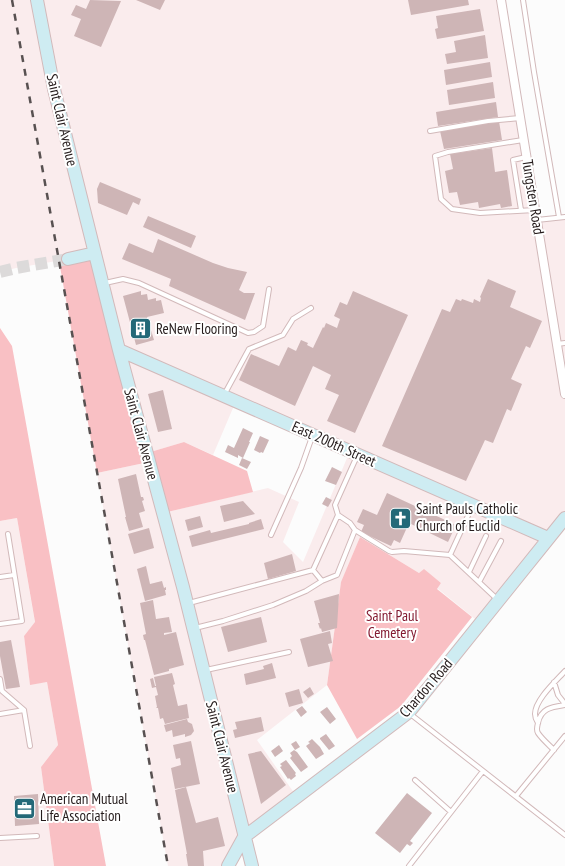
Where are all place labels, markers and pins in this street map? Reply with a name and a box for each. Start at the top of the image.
building icon: ReNew Flooring [128,316,154,342]
place label: ReNew Flooring [156,319,238,338]
place label: Saint Pauls Catholic Church of Euclid [416,499,519,535]
church icon: Saint Pauls Catholic Church of Euclid [387,505,413,531]
place label: American Mutual Life Association [40,789,128,825]
office icon: American Mutual Life Association [12,795,38,821]

